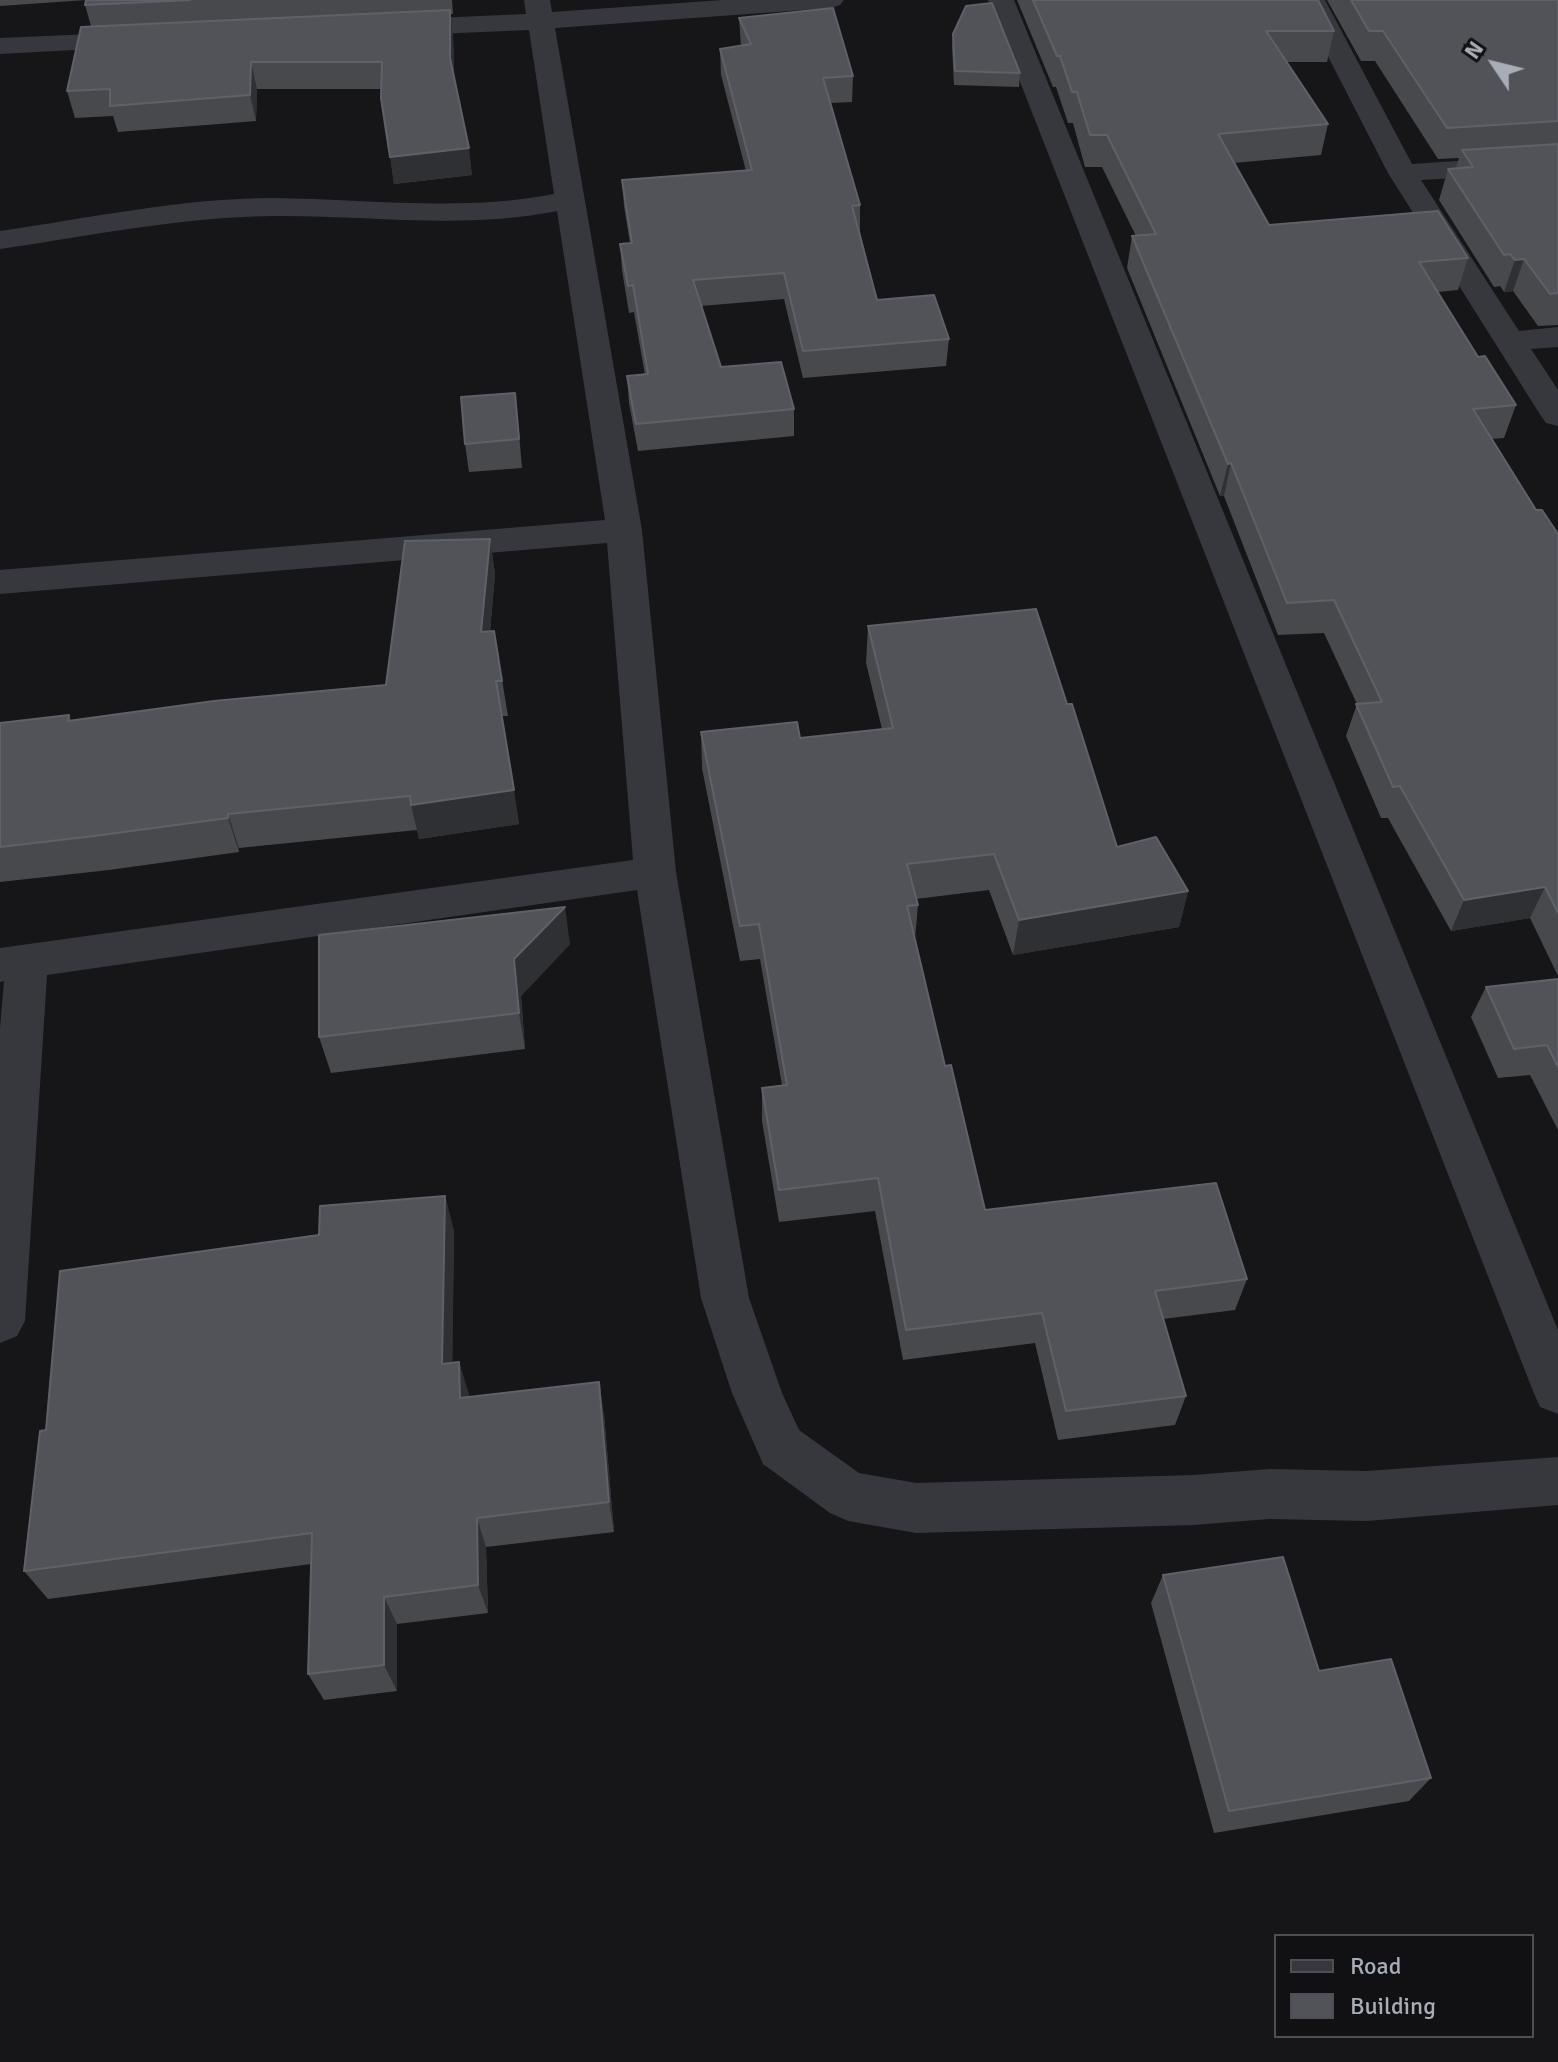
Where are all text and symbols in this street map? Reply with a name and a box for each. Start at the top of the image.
north arrow [1454,24,1534,104]
text: N [1458,36,1489,64]
legend [1274,1934,1534,2038]
text: Road [1350,1951,1401,1981]
text: Building [1350,1991,1436,2021]

